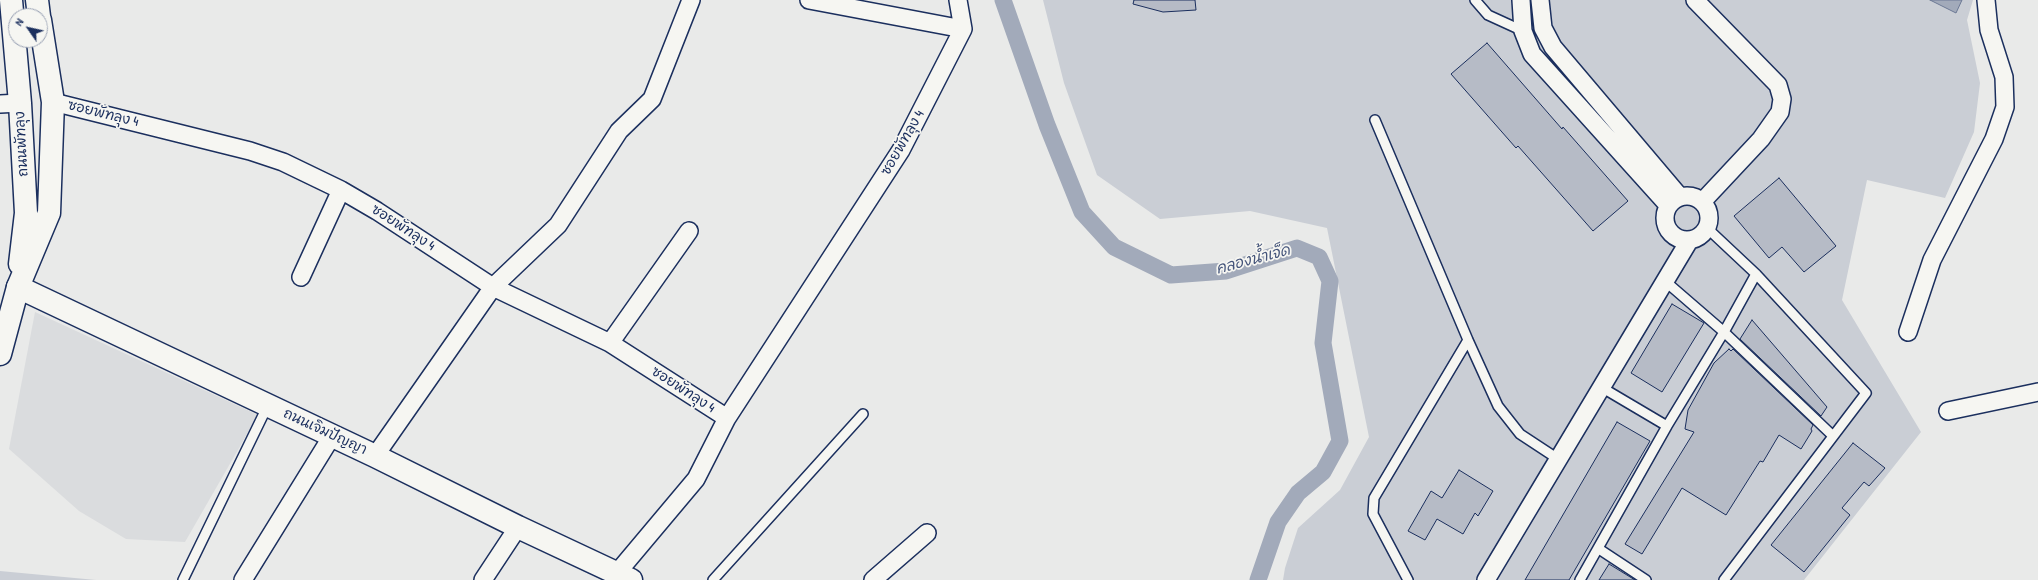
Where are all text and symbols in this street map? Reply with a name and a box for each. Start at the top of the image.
north arrow [8,8,48,48]
text: N [11,16,26,28]
street label: ซอยพัทลุง 4 [66,97,140,131]
street label: ซอยพัทลุง 4 [878,107,928,179]
street label: ถนนพัทลุง [12,111,32,177]
street label: ซอยพัทลุง 4 [368,201,438,255]
water label: คลองน้ำเจ็ด [1214,241,1292,279]
street label: ซอยพัทลุง 4 [648,363,718,417]
street label: ถนนเจิมปัญญา [281,405,369,459]

